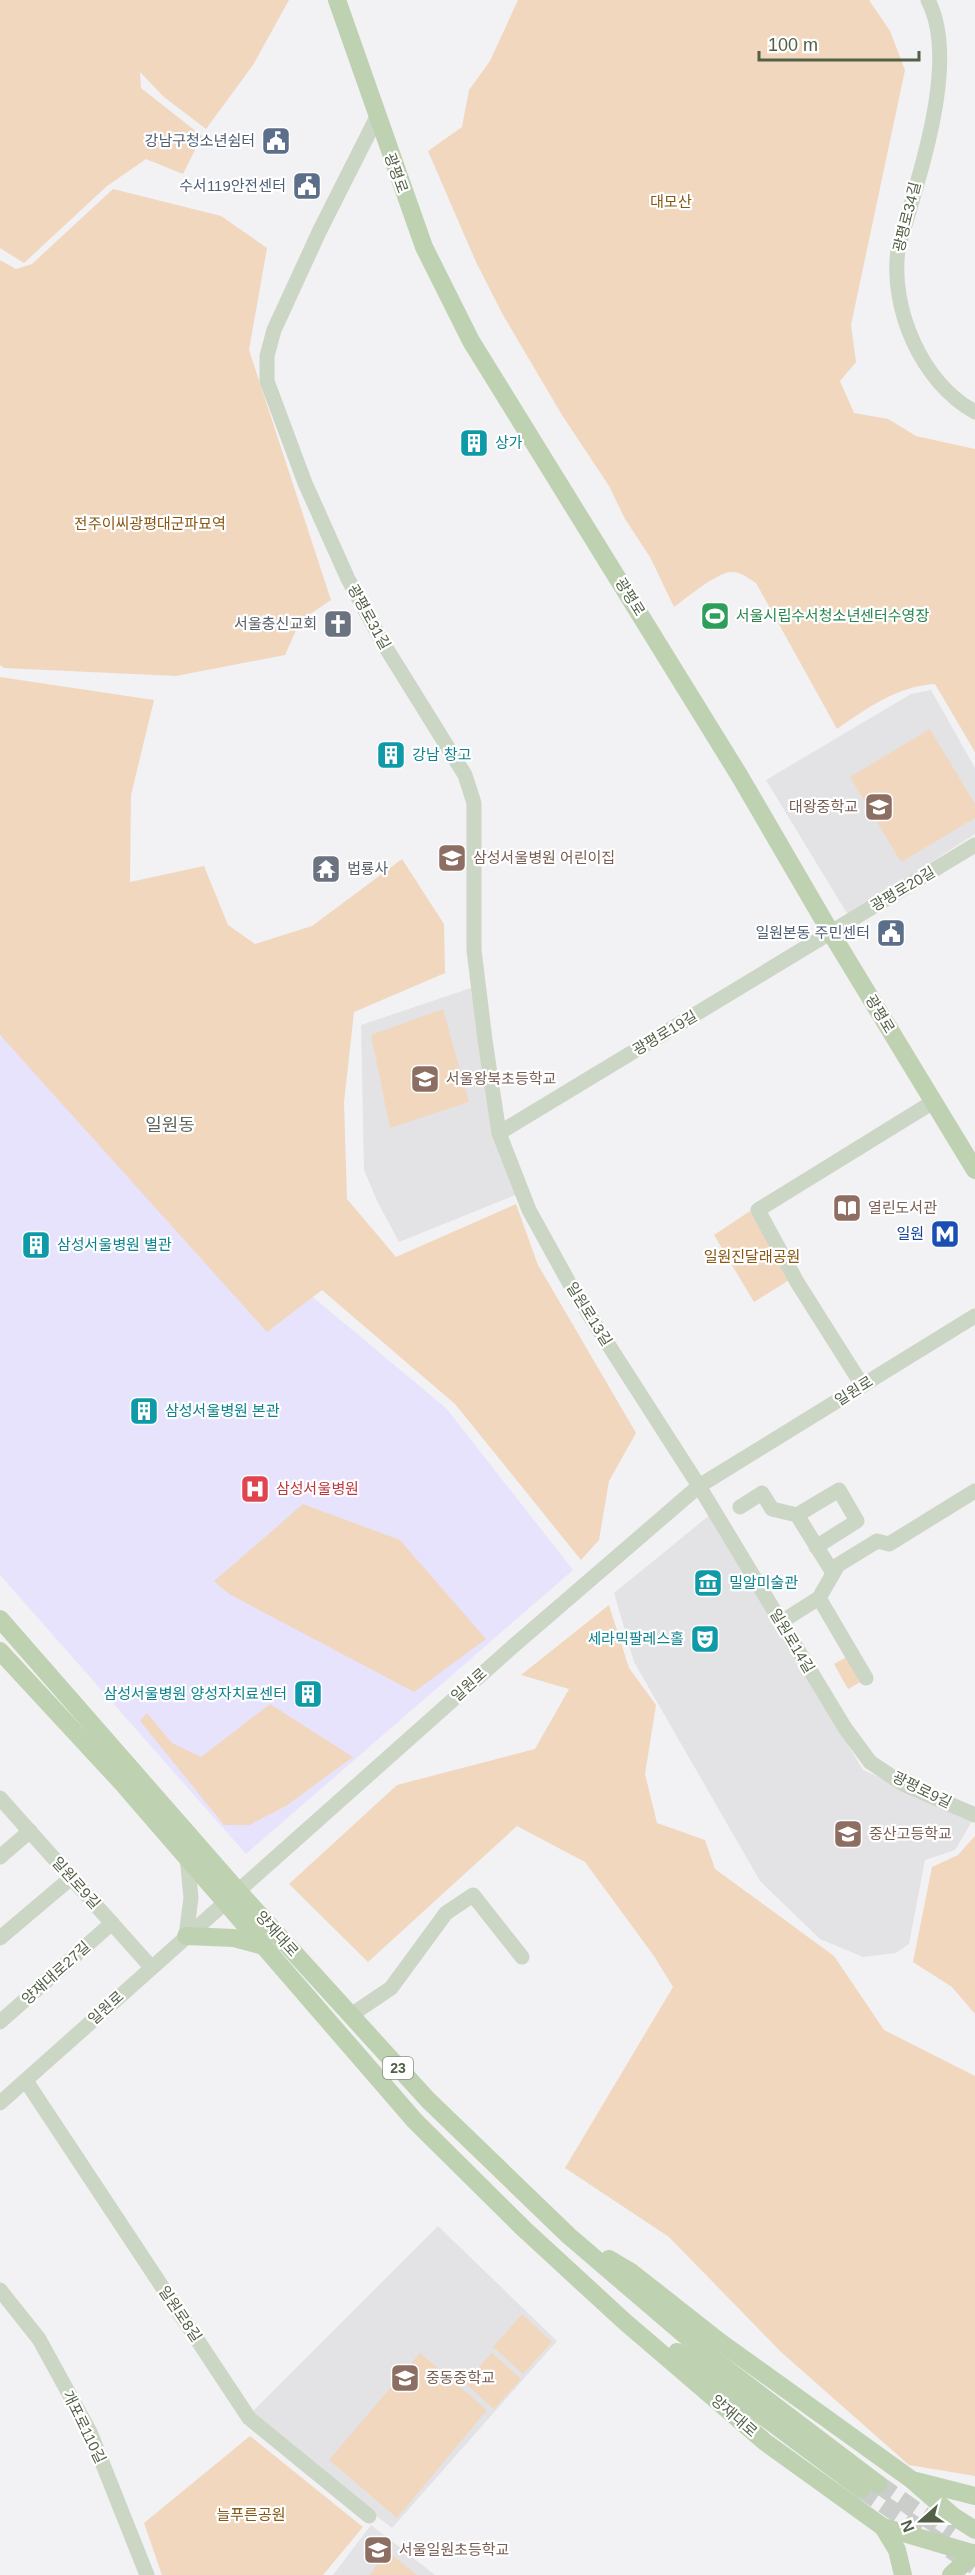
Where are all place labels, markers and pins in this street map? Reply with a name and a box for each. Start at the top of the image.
public building icon: 강남구청소년쉼터 [260,125,292,157]
place label: 강남구청소년쉼터 [145,132,255,149]
public building icon: 수서119안전센터 [291,170,323,202]
place label: 수서119안전센터 [179,177,286,194]
building icon: 상가 [458,427,490,459]
place label: 상가 [495,434,523,451]
sports icon: 서울시립수서청소년센터수영장 [699,600,731,632]
place label: 서울시립수서청소년센터수영장 [736,607,929,624]
church icon: 서울충신교회 [322,608,354,640]
place label: 서울충신교회 [234,615,317,632]
building icon: 강남 창고 [375,739,407,771]
place label: 강남 창고 [412,746,472,763]
school or university icon: 대왕중학교 [863,791,895,823]
place label: 대왕중학교 [789,798,858,815]
school or university icon: 삼성서울병원 어린이집 [436,842,468,874]
place label: 삼성서울병원 어린이집 [473,849,615,866]
temple icon: 법룡사 [310,853,342,885]
place label: 법룡사 [347,860,389,877]
public building icon: 일원본동 주민센터 [875,917,907,949]
place label: 일원본동 주민센터 [755,924,870,941]
school or university icon: 서울왕북초등학교 [409,1063,441,1095]
place label: 서울왕북초등학교 [446,1070,556,1087]
library icon: 열린도서관 [831,1192,863,1224]
place label: 열린도서관 [868,1199,937,1216]
metro station icon: 일원 [929,1218,961,1250]
place label: 일원 [896,1225,924,1242]
building icon: 삼성서울병원 별관 [20,1229,52,1261]
place label: 삼성서울병원 별관 [57,1236,172,1253]
building icon: 삼성서울병원 본관 [128,1395,160,1427]
place label: 삼성서울병원 본관 [165,1402,280,1419]
hospital icon: 삼성서울병원 [239,1473,271,1505]
place label: 삼성서울병원 [276,1480,359,1497]
museum icon: 밀알미술관 [692,1567,724,1599]
place label: 밀알미술관 [729,1574,798,1591]
theatre icon: 세라믹팔레스홀 [689,1623,721,1655]
place label: 세라믹팔레스홀 [587,1630,684,1647]
building icon: 삼성서울병원 양성자치료센터 [292,1678,324,1710]
place label: 삼성서울병원 양성자치료센터 [103,1685,287,1702]
school or university icon: 중산고등학교 [832,1818,864,1850]
place label: 중산고등학교 [869,1825,952,1842]
school or university icon: 중동중학교 [389,2362,421,2394]
place label: 중동중학교 [426,2369,495,2386]
school or university icon: 서울일원초등학교 [362,2534,394,2566]
place label: 서울일원초등학교 [399,2541,509,2558]

